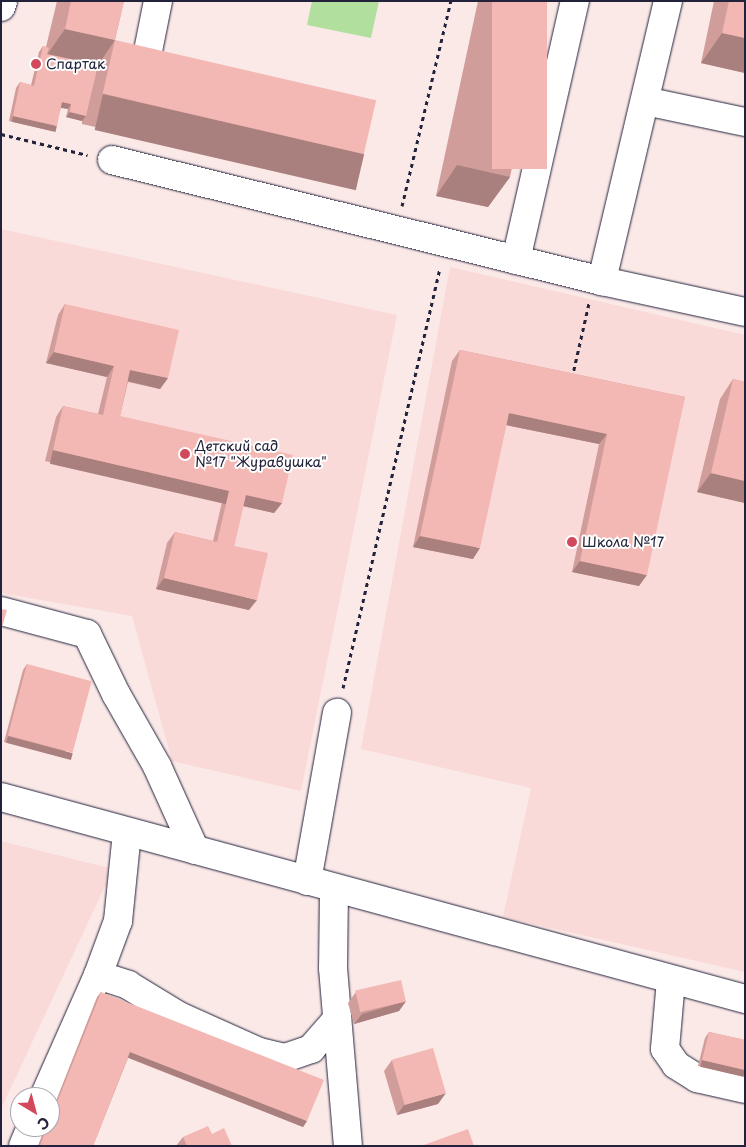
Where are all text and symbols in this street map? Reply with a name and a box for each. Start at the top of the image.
place label: Спартак [46,56,105,72]
marker: Спартак [30,58,42,70]
place label: Детский сад №17 "Журавушка" [195,438,327,471]
marker: Детский сад №17 "Журавушка" [179,448,191,460]
place label: Школа №17 [582,534,665,550]
marker: Школа №17 [566,536,578,548]
north arrow [10,1087,60,1137]
text: С [33,1112,54,1135]

